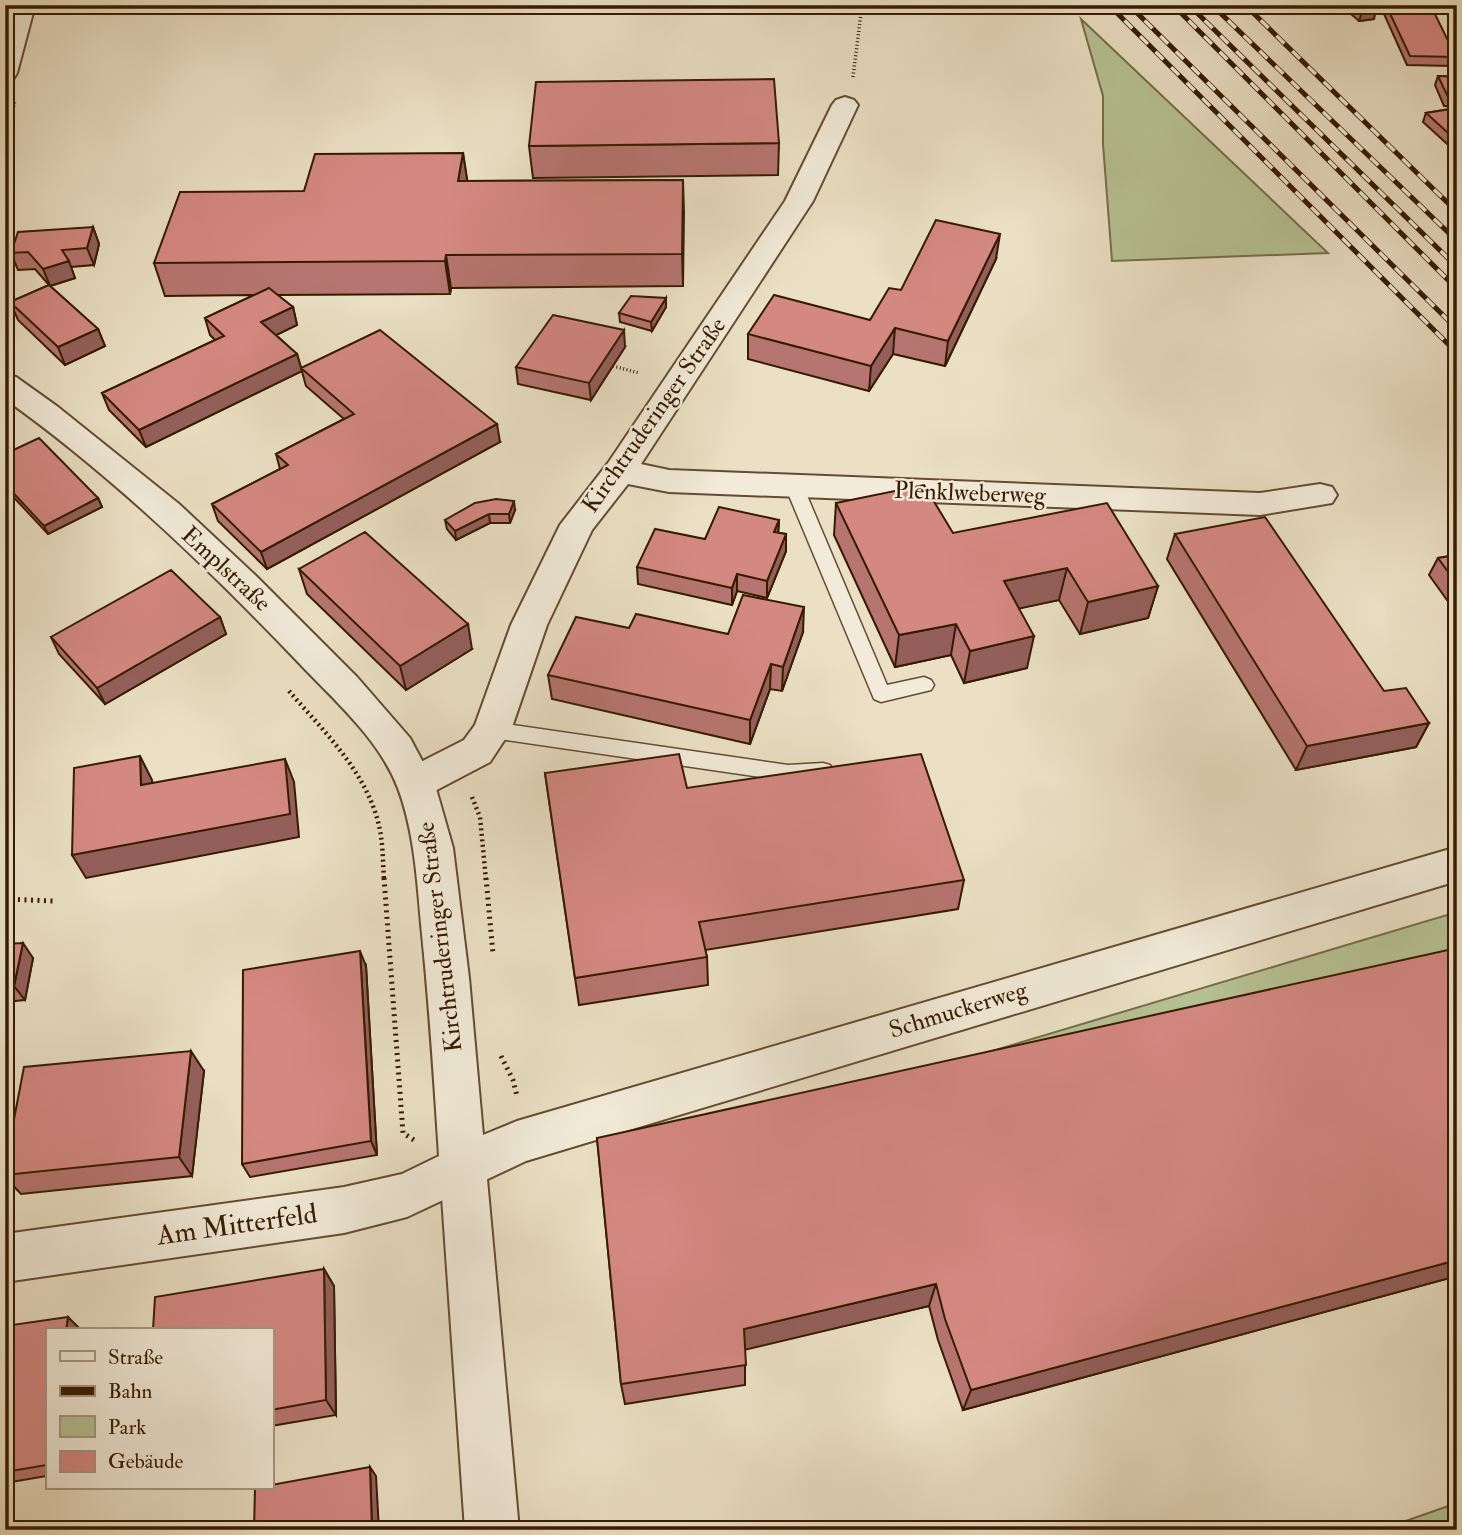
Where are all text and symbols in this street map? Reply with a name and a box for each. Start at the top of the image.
street label: Kirchtruderinger Straße [575,311,733,519]
street label: Plenklweberweg [894,475,1048,511]
street label: Emplstraße [175,520,277,618]
street label: Kirchtruderinger Straße [411,820,469,1054]
street label: Schmuckerweg [885,974,1032,1046]
street label: Am Mitterfeld [154,1196,320,1254]
legend [46,1328,273,1490]
text: Straße [108,1344,163,1371]
text: Bahn [108,1378,152,1405]
text: Park [108,1414,146,1441]
text: Gebäude [108,1448,184,1475]

